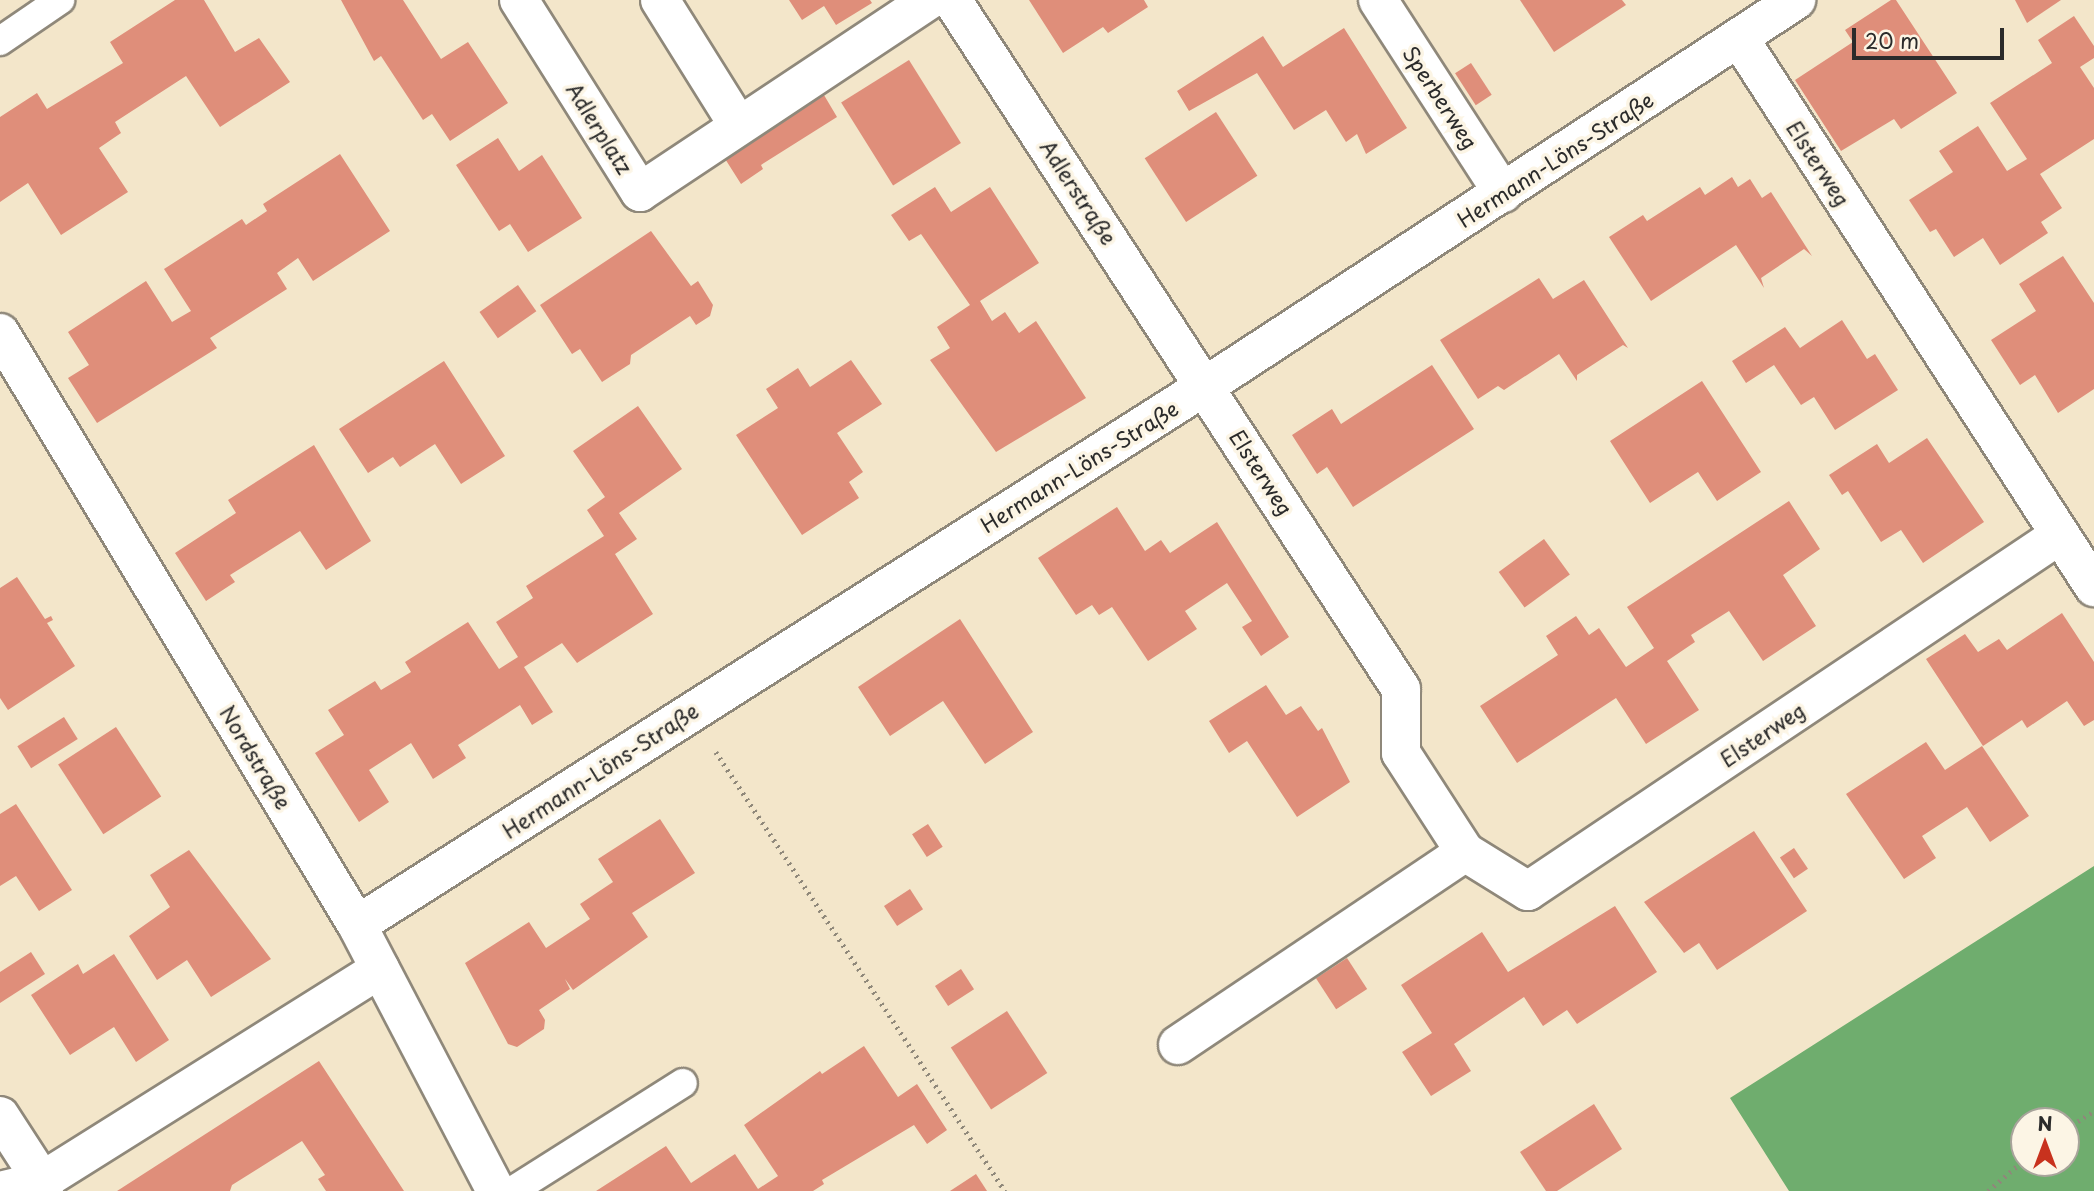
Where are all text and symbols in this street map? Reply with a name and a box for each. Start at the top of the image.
scale bar [1856,14,2008,58]
text: 20 m [1865,24,1919,56]
street label: Sperberweg [1398,41,1484,153]
street label: Adlerplatz [562,78,638,178]
street label: Hermann-Löns-Straße [1452,86,1658,232]
street label: Elsterweg [1782,116,1856,210]
street label: Adlerstraße [1036,135,1122,249]
street label: Hermann-Löns-Straße [975,395,1183,537]
street label: Elsterweg [1225,425,1299,519]
street label: Elsterweg [1715,696,1809,772]
street label: Hermann-Löns-Straße [497,697,703,843]
street label: Nordstraße [215,701,297,813]
north arrow [2010,1107,2080,1177]
text: N [2037,1109,2053,1137]

